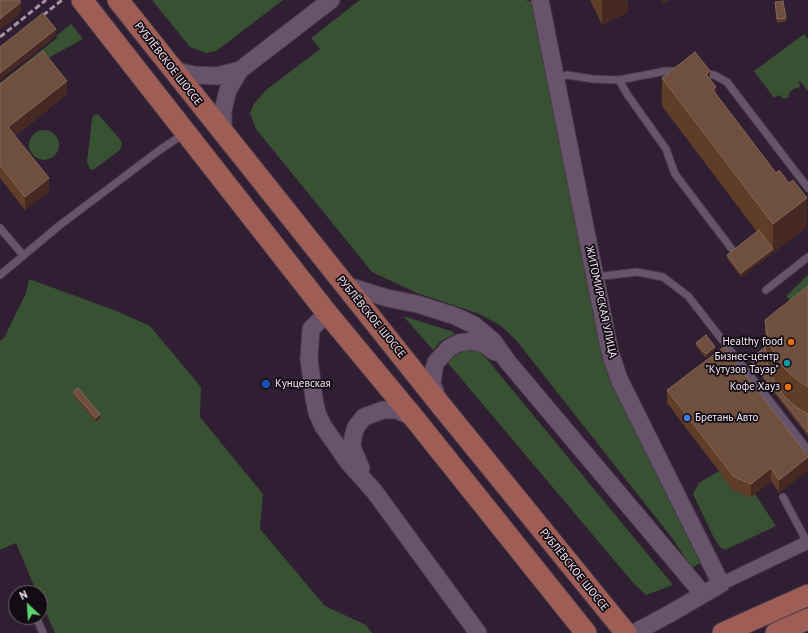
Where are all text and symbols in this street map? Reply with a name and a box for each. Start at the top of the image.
street label: РУБЛЁВСКОЕ ШОССЕ [131,20,205,108]
street label: ЖИТОМИРСКАЯ УЛИЦА [583,245,619,359]
street label: РУБЛЁВСКОЕ ШОССЕ [334,273,408,361]
place label: Healthy food [722,335,783,349]
marker: Healthy food [786,337,796,347]
place label: Бизнес-центр "Кутузов Тауэр" [705,350,779,376]
marker: Бизнес-центр "Кутузов Тауэр" [782,358,792,368]
place label: Кунцевская [275,377,331,391]
marker: Кунцевская [260,378,272,390]
place label: Кофе Хауз [730,380,780,394]
marker: Кофе Хауз [783,382,793,392]
place label: Бретань Авто [695,411,758,425]
marker: Бретань Авто [682,413,692,423]
street label: РУБЛЁВСКОЕ ШОССЕ [537,526,611,614]
north arrow [8,585,48,625]
text: N [17,587,30,603]

